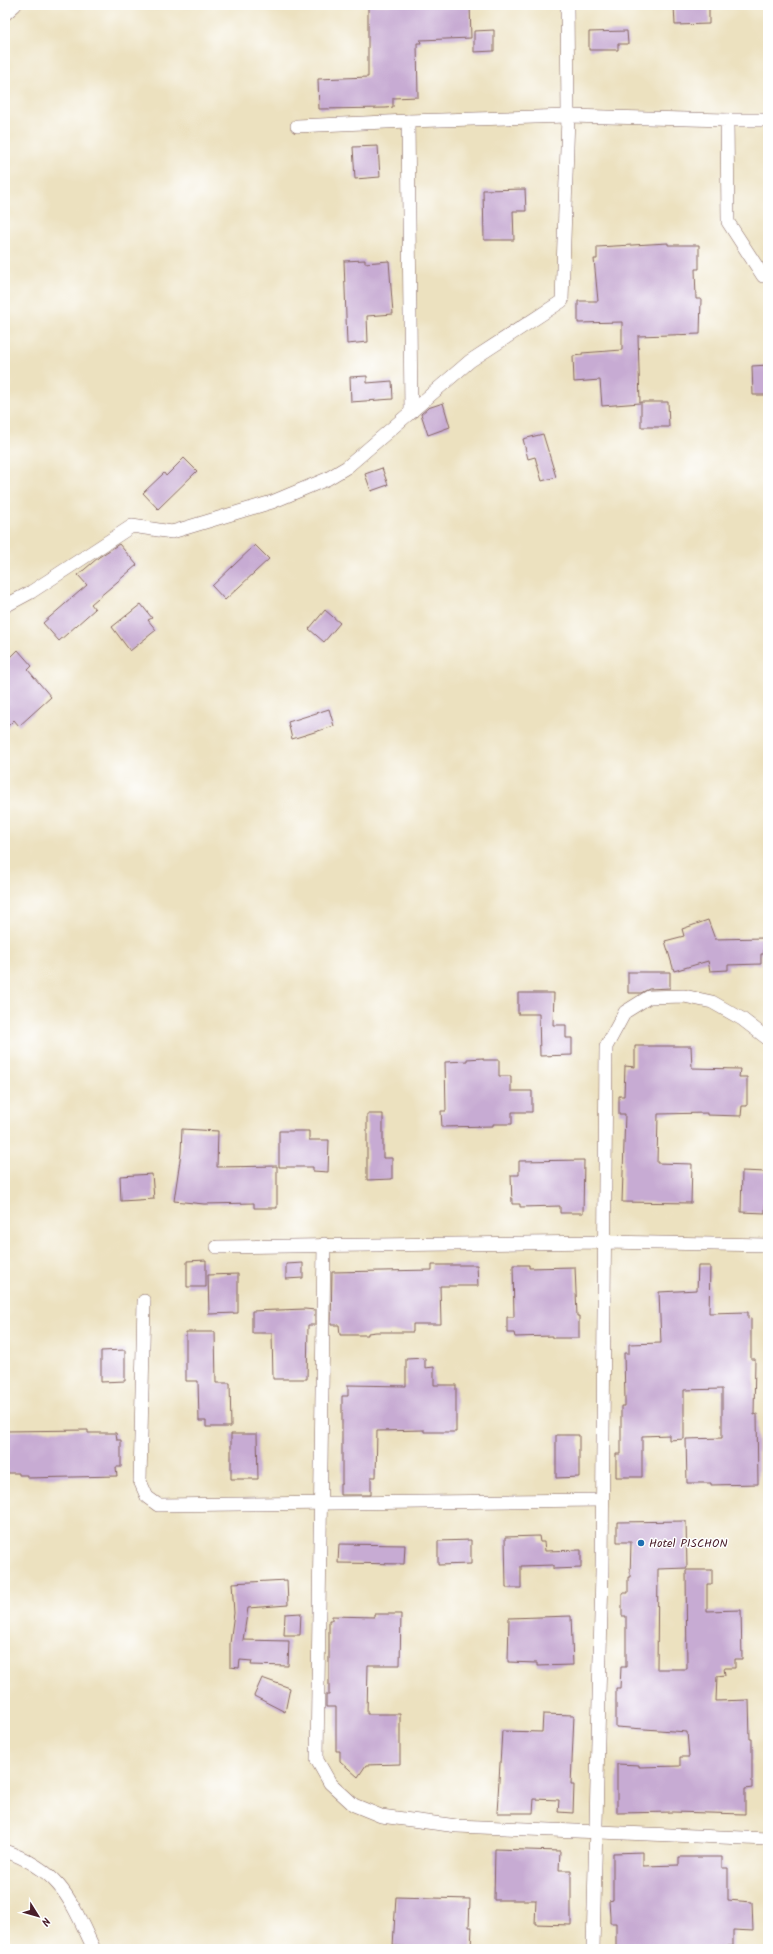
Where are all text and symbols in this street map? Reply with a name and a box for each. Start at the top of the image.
place label: Hotel PISCHON [649,1534,728,1553]
marker: Hotel PISCHON [636,1538,646,1548]
north arrow [18,1896,58,1936]
text: N [36,1913,54,1930]

